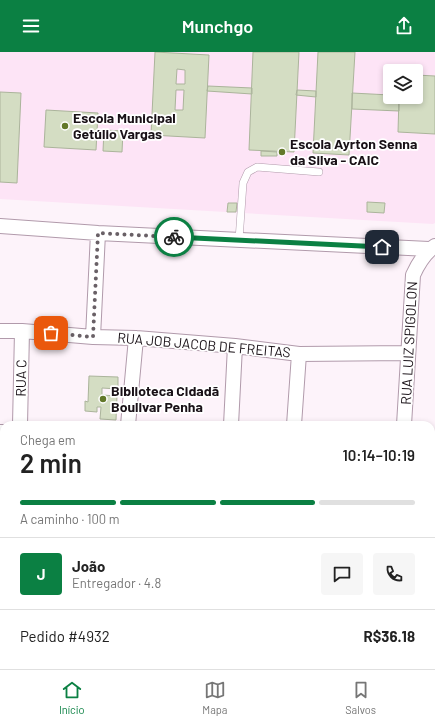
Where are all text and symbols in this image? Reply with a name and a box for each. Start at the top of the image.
icon: menu [20,15,42,37]
text: Munchgo [182,15,253,37]
icon: share [393,15,415,37]
map controls [383,64,423,104]
button: layers [383,64,423,104]
place label: Escola Municipal Getúlio Vargas [73,109,176,142]
marker: Escola Municipal Getúlio Vargas [60,121,70,131]
place label: Escola Ayrton Senna da Silva - CAIC [290,135,417,168]
marker: Escola Ayrton Senna da Silva - CAIC [277,147,287,157]
courier [154,217,194,257]
icon: bike [163,226,185,248]
pin [365,230,399,264]
icon: home [371,236,393,258]
street label: RUA LUIZ SPIGOLON [397,281,420,405]
pin [34,316,68,350]
icon: bag [40,322,62,344]
street label: RUA JOB JACOB DE FREITAS [117,328,291,361]
street label: RUA C [12,359,29,397]
place label: Biblioteca Cidadã Boulivar Penha [111,382,219,415]
marker: Biblioteca Cidadã Boulivar Penha [98,394,108,404]
text: Chega em [20,432,76,448]
text: 10:14–10:19 [342,446,415,464]
text: 2 min [20,447,82,478]
text: A caminho · 100 m [20,511,119,527]
button: chat [321,553,363,595]
button: phone [373,553,415,595]
text: João [72,557,105,575]
text: J [37,565,45,583]
text: Entregador · 4.8 [72,575,161,591]
text: Pedido #4932 [20,627,110,645]
text: R$36.18 [364,627,415,645]
tab: Início [59,679,85,716]
tab: Mapa [202,679,227,716]
tab: Salvos [345,679,376,716]

